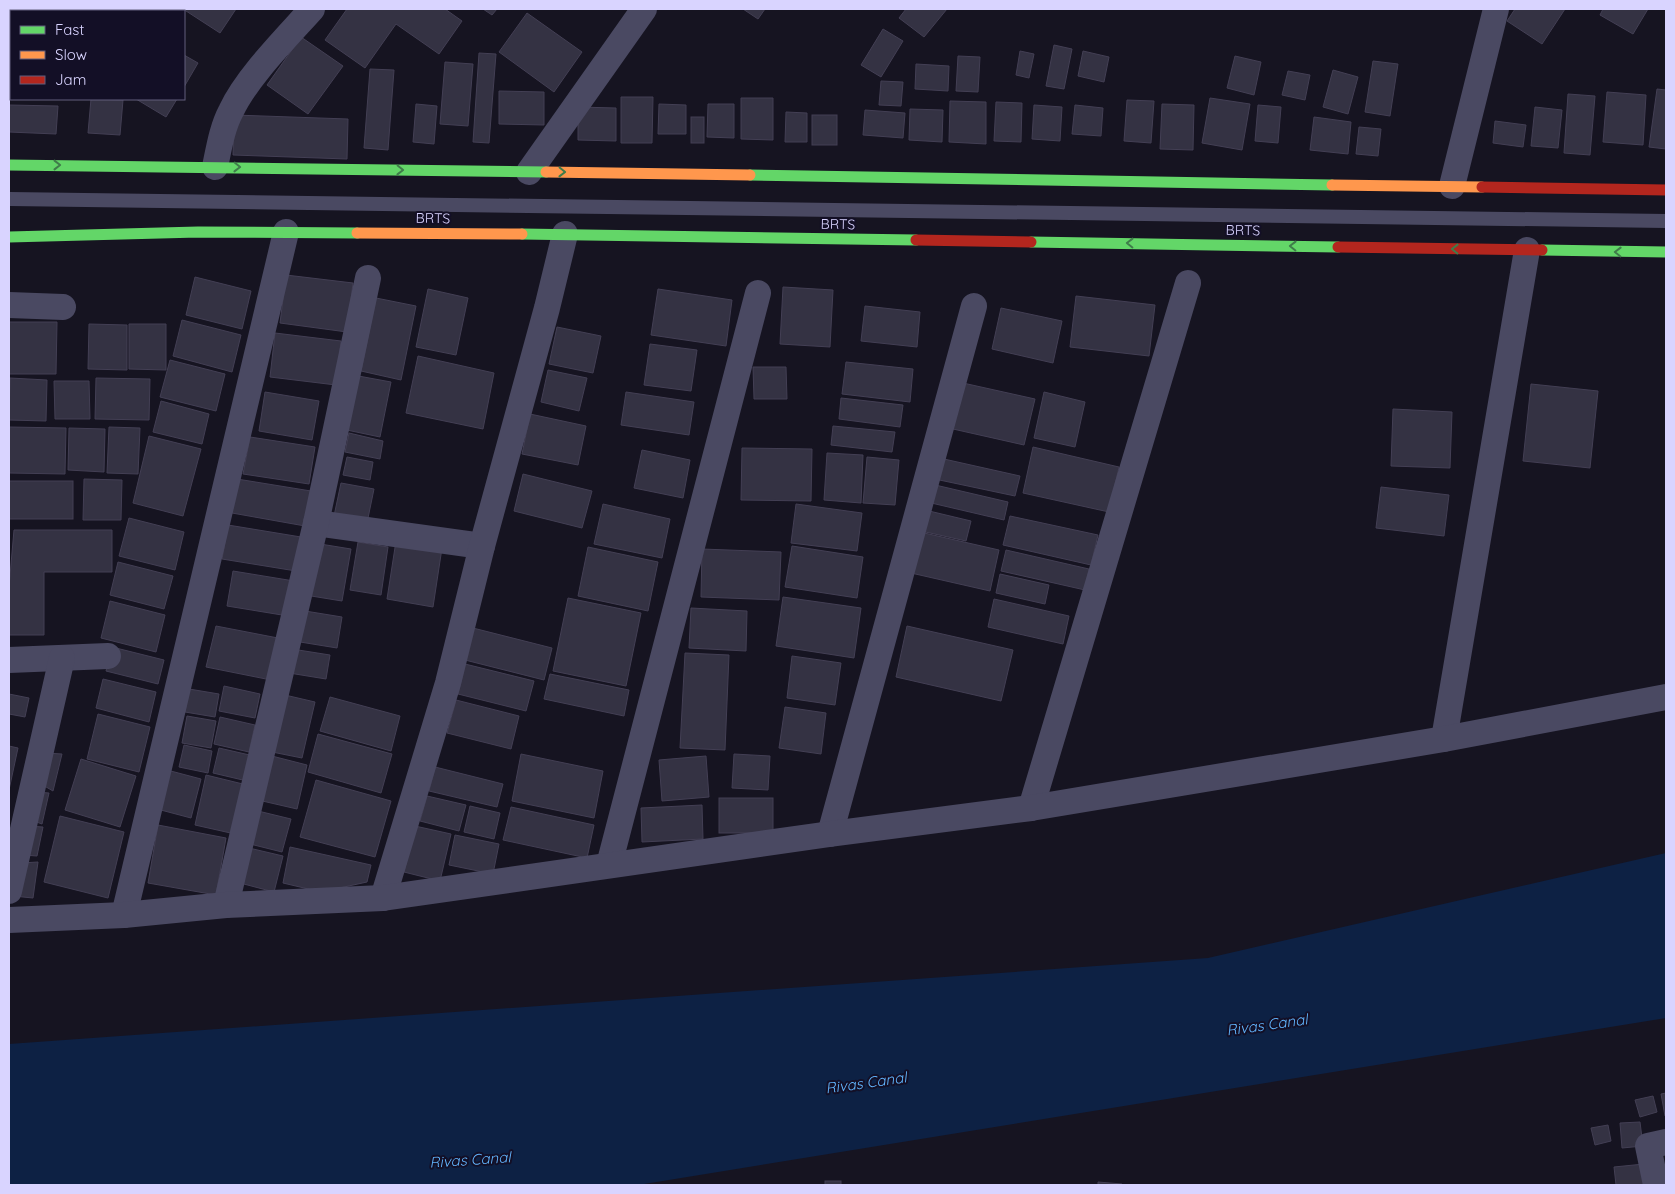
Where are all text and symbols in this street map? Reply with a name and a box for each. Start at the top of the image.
legend [10,10,185,100]
text: Fast [55,20,84,39]
text: Slow [55,45,87,64]
text: Jam [55,70,86,89]
one-way arrow [54,160,62,170]
one-way arrow [234,162,242,172]
one-way arrow [396,165,404,175]
one-way arrow [559,167,567,177]
street label: BRTS [416,209,451,227]
street label: BRTS [821,215,856,233]
street label: BRTS [1226,221,1261,239]
one-way arrow [1126,238,1134,249]
one-way arrow [1288,241,1296,251]
one-way arrow [1451,244,1458,254]
one-way arrow [1613,246,1621,257]
water label: Rivas Canal [1225,1009,1310,1040]
water label: Rivas Canal [824,1067,909,1098]
water label: Rivas Canal [429,1147,513,1172]

